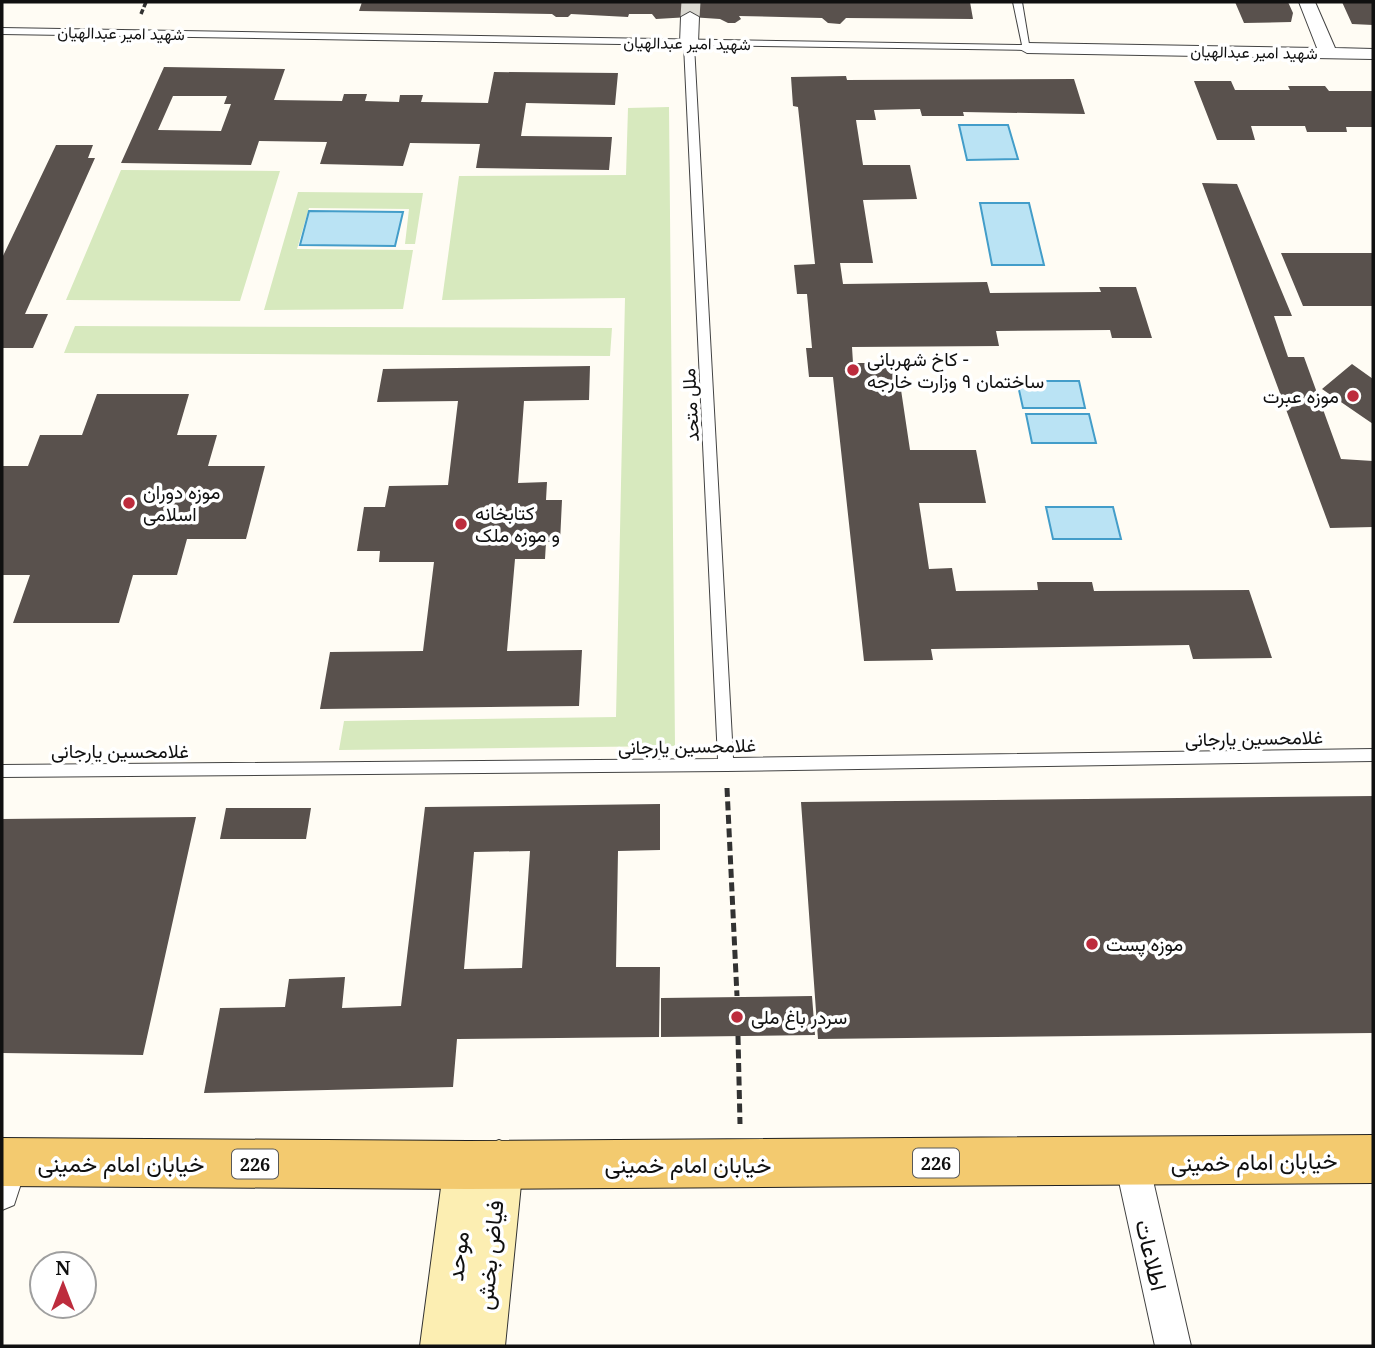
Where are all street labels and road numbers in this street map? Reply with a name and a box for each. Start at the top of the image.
street label: شهید امیر عبدالهیان [57,21,185,45]
street label: شهید امیر عبدالهیان [623,31,751,55]
street label: شهید امیر عبدالهیان [1190,40,1318,64]
street label: ملل متحد [675,367,705,443]
street label: غلامحسین یارجانی [1185,724,1323,752]
street label: غلامحسین یارجانی [618,732,756,760]
street label: غلامحسین یارجانی [51,738,189,764]
street label: خیابان امام خمینی [1170,1144,1338,1178]
street label: خیابان امام خمینی [37,1147,205,1179]
street label: خیابان امام خمینی [604,1148,772,1180]
road number: 226 [913,1148,959,1178]
road number: 226 [232,1149,278,1178]
street label: فیاض بخش [467,1198,511,1312]
street label: اطلاعات [1128,1216,1176,1294]
street label: موحد [438,1229,476,1283]

